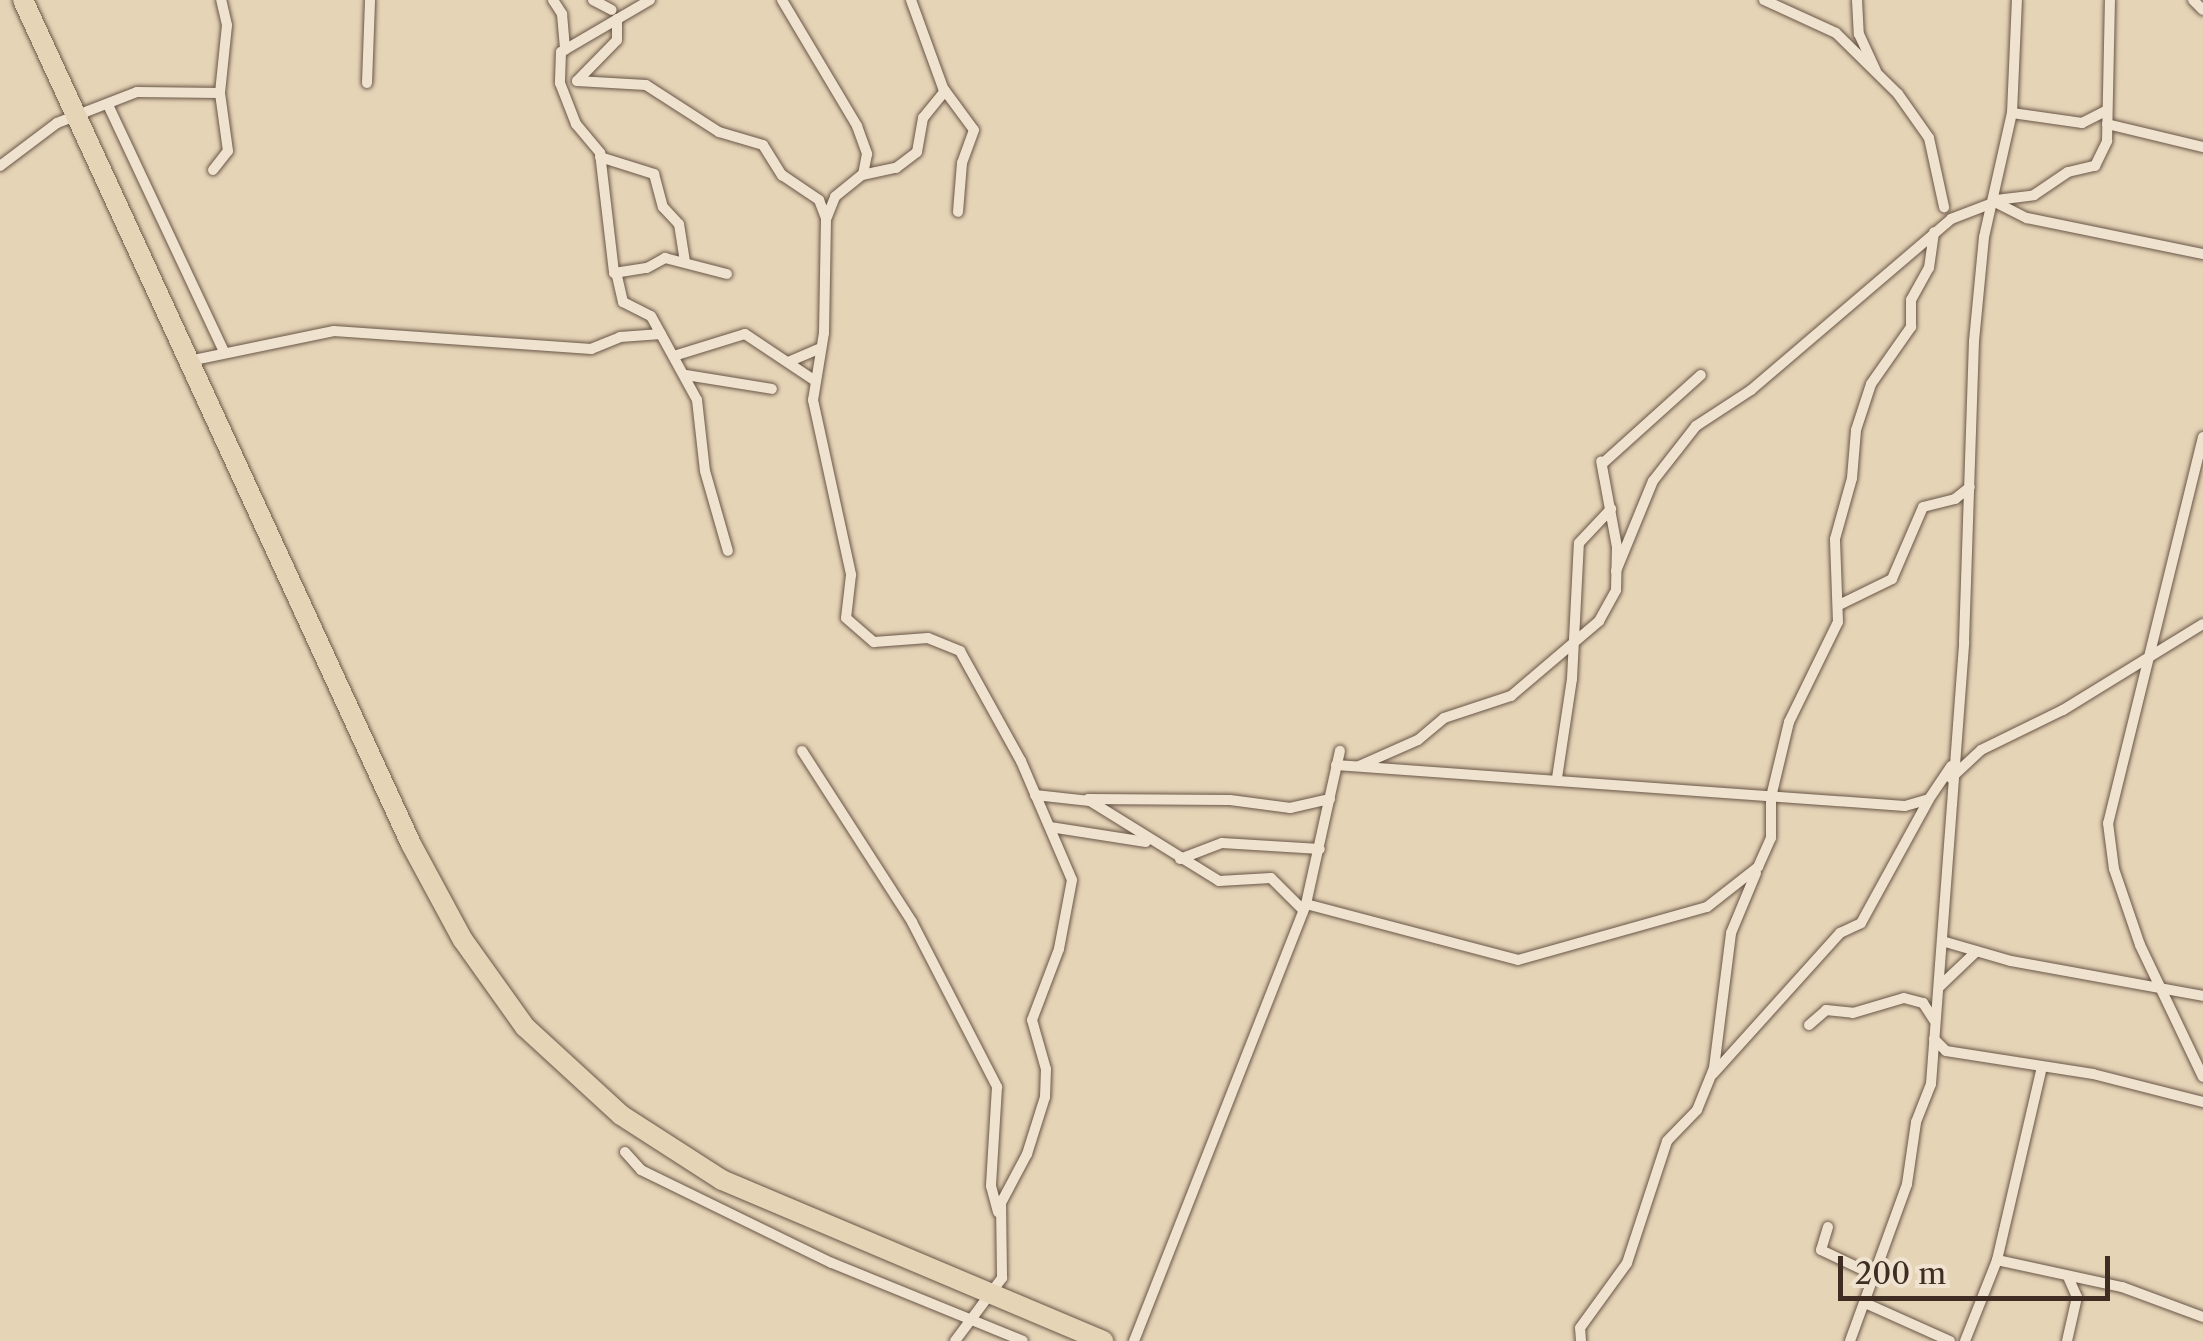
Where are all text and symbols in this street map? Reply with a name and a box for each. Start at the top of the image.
scale bar [1843,1236,2116,1298]
text: 200 m [1855,1255,1946,1292]

